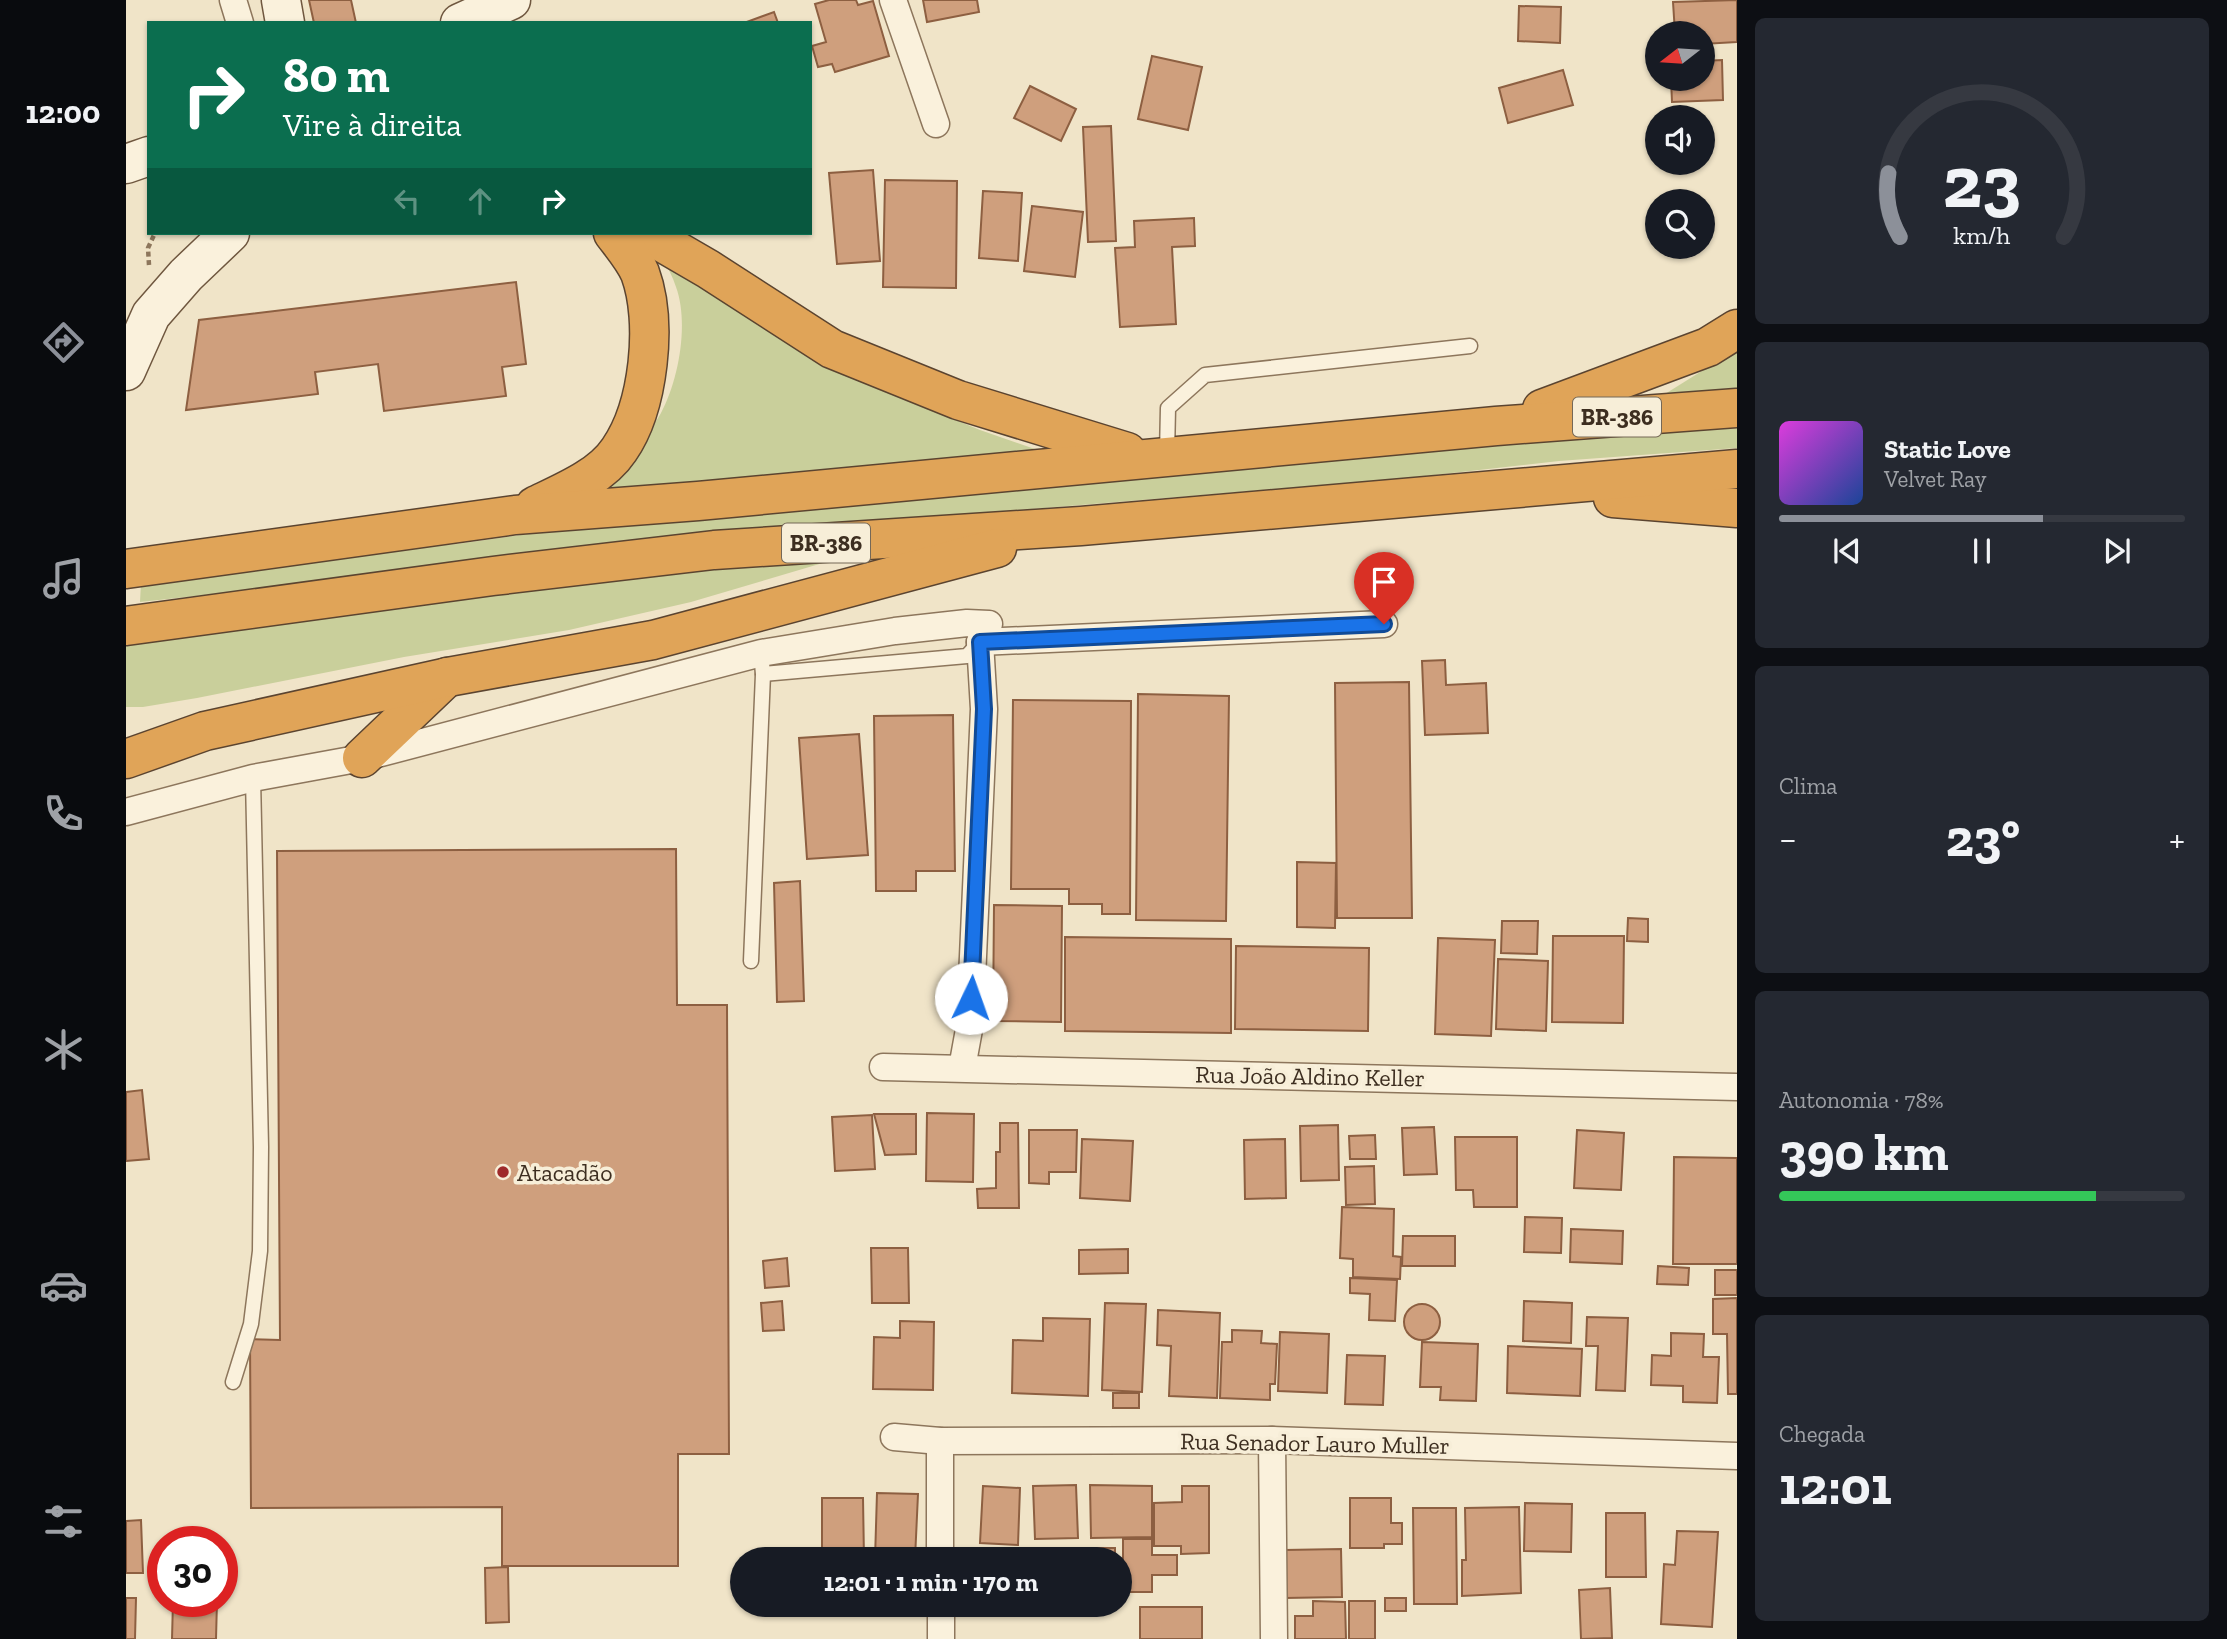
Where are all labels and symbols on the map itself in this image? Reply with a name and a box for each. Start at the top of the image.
north arrow [1645,21,1715,91]
road number: BR-386 [1573,398,1661,436]
road number: BR-386 [782,524,870,562]
pin [1354,552,1414,624]
position arrow [934,961,1008,1035]
street label: Rua João Aldino Keller [1195,1059,1425,1093]
place label: Atacadão [517,1158,613,1187]
marker: Atacadão [495,1164,511,1180]
street label: Rua Senador Lauro Muller [1180,1426,1450,1460]
speed limit sign: 30 [147,1526,238,1617]

